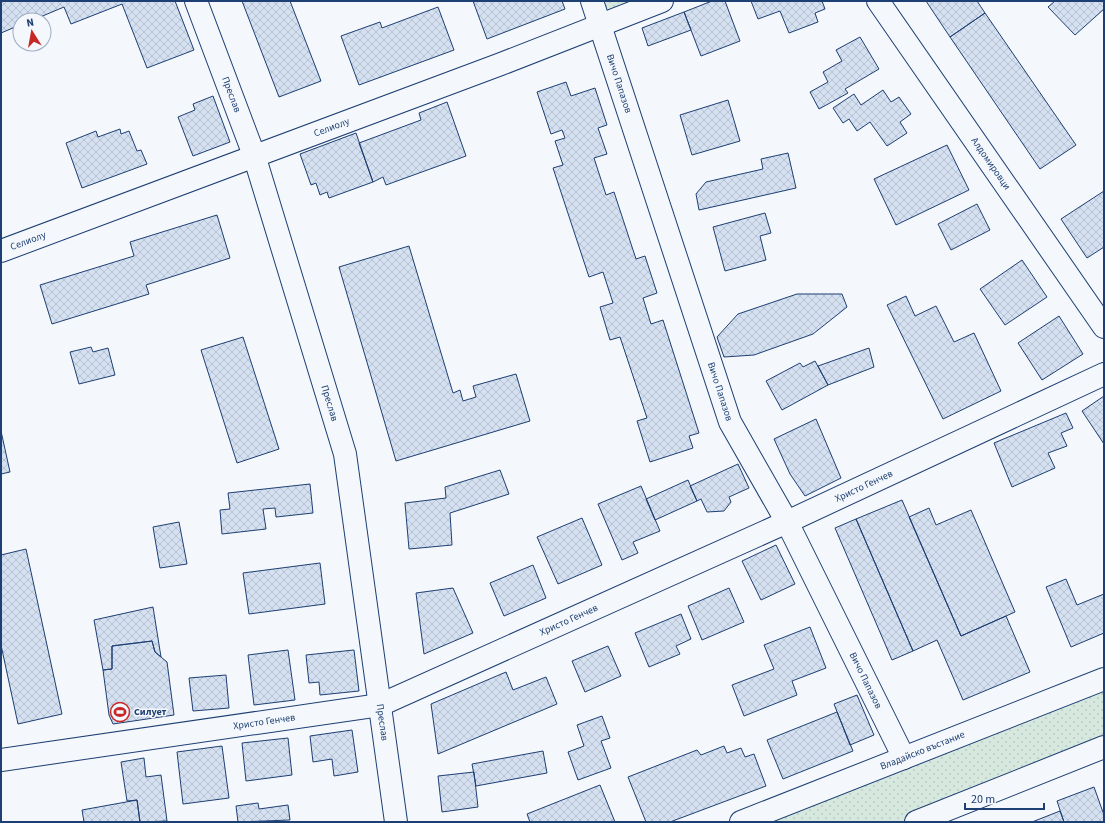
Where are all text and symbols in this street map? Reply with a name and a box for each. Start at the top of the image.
north arrow [12,12,52,52]
text: N [25,15,35,31]
street label: Вичо Папазов [603,52,635,115]
street label: Преслав [218,75,244,114]
street label: Селиолу [312,114,352,140]
street label: Алдомировци [968,135,1014,193]
street label: Селиолу [8,228,48,254]
street label: Вичо Папазов [704,360,736,423]
street label: Преслав [317,383,342,423]
street label: Христо Генчев [833,467,895,506]
street label: Христо Генчев [537,601,600,639]
street label: Вичо Папазов [846,650,885,711]
sports icon: Силует [109,701,131,723]
street label: Преслав [373,703,392,742]
place label: Силует [134,705,167,719]
street label: Христо Генчев [232,710,296,733]
street label: Владайско въстание [878,727,967,774]
scale bar [965,785,1044,811]
text: 20 m [971,791,995,808]

